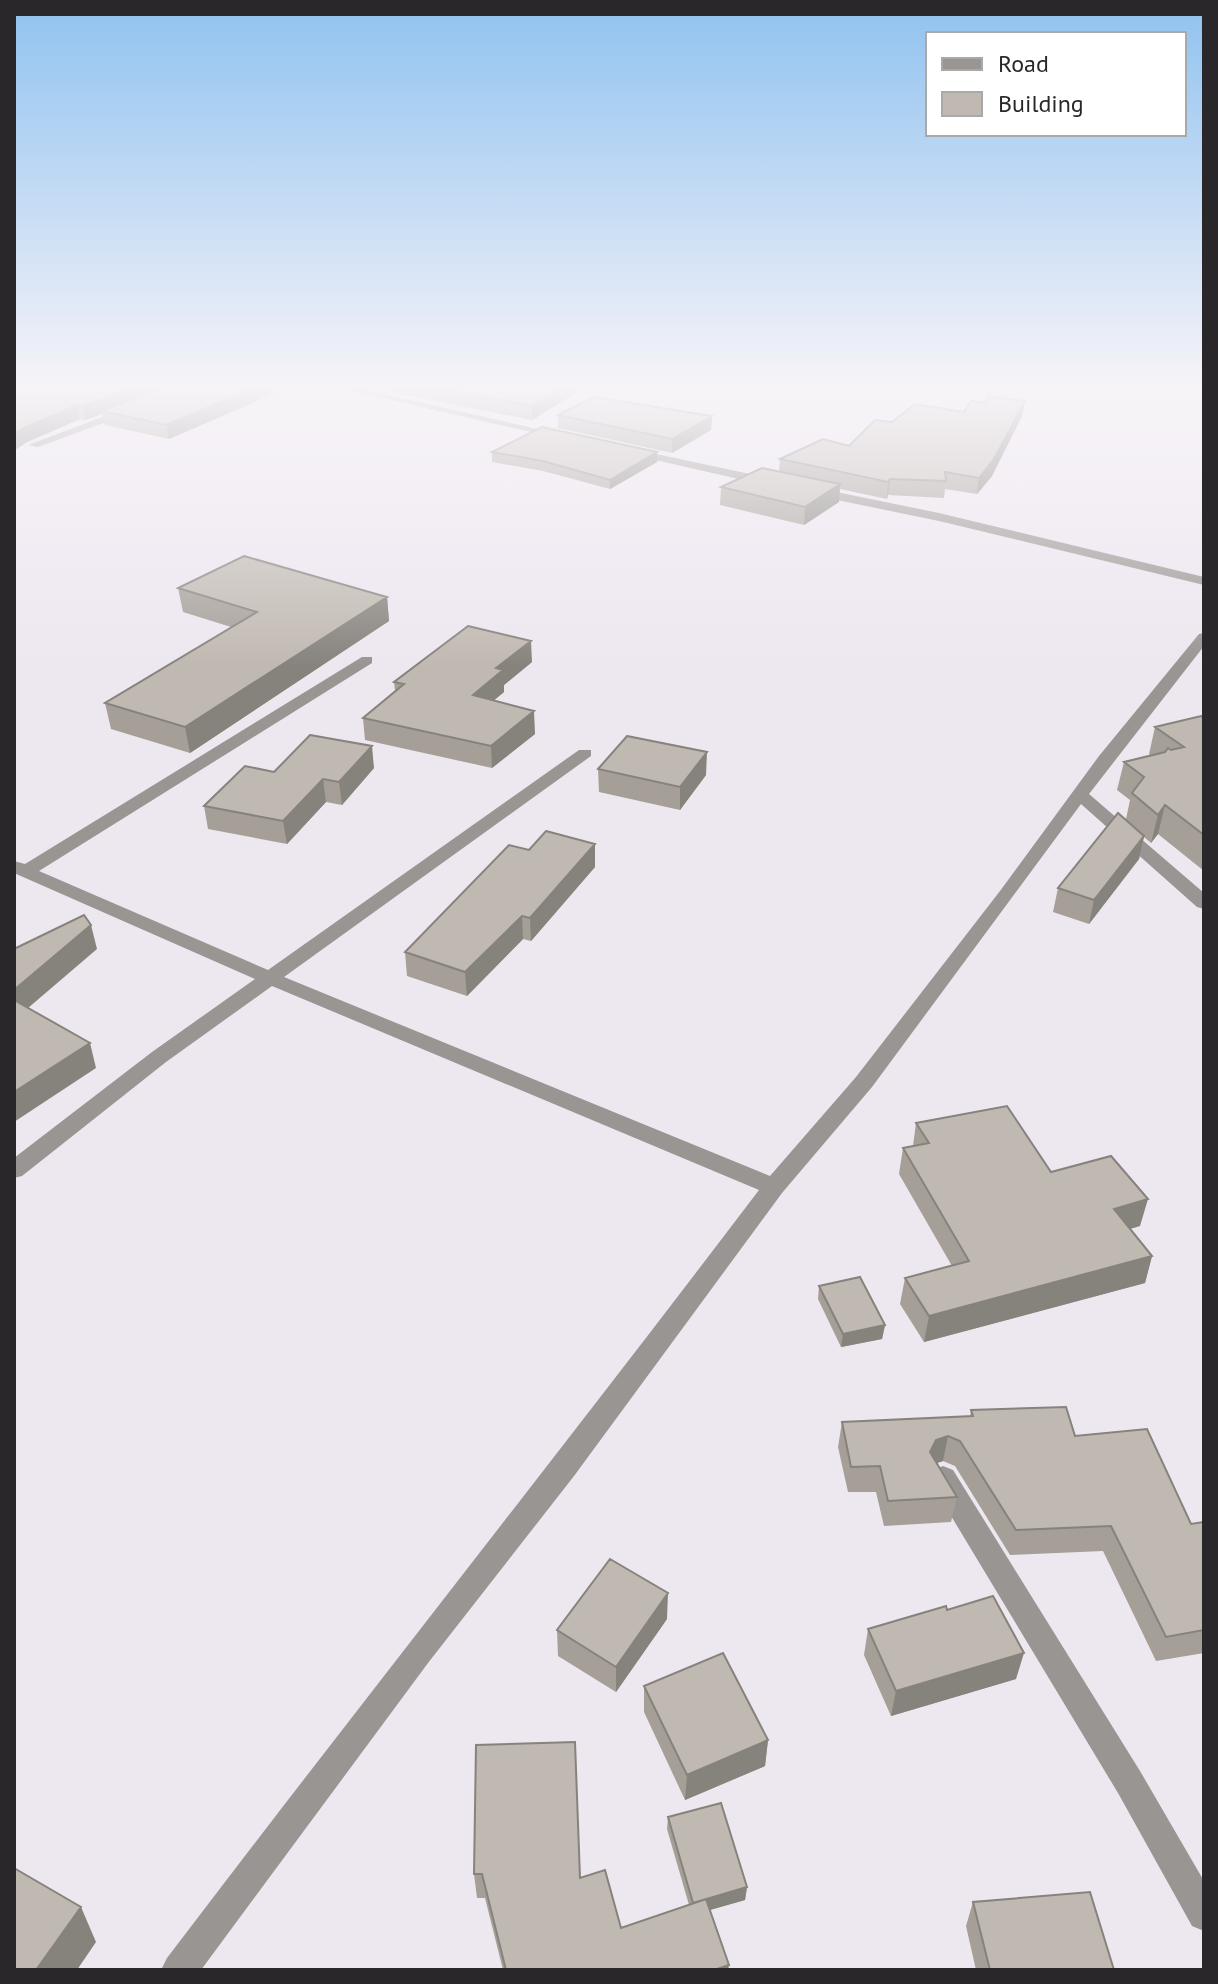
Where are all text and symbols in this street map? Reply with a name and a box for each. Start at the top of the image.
legend [926,32,1186,136]
text: Road [998,48,1049,79]
text: Building [998,88,1084,119]

